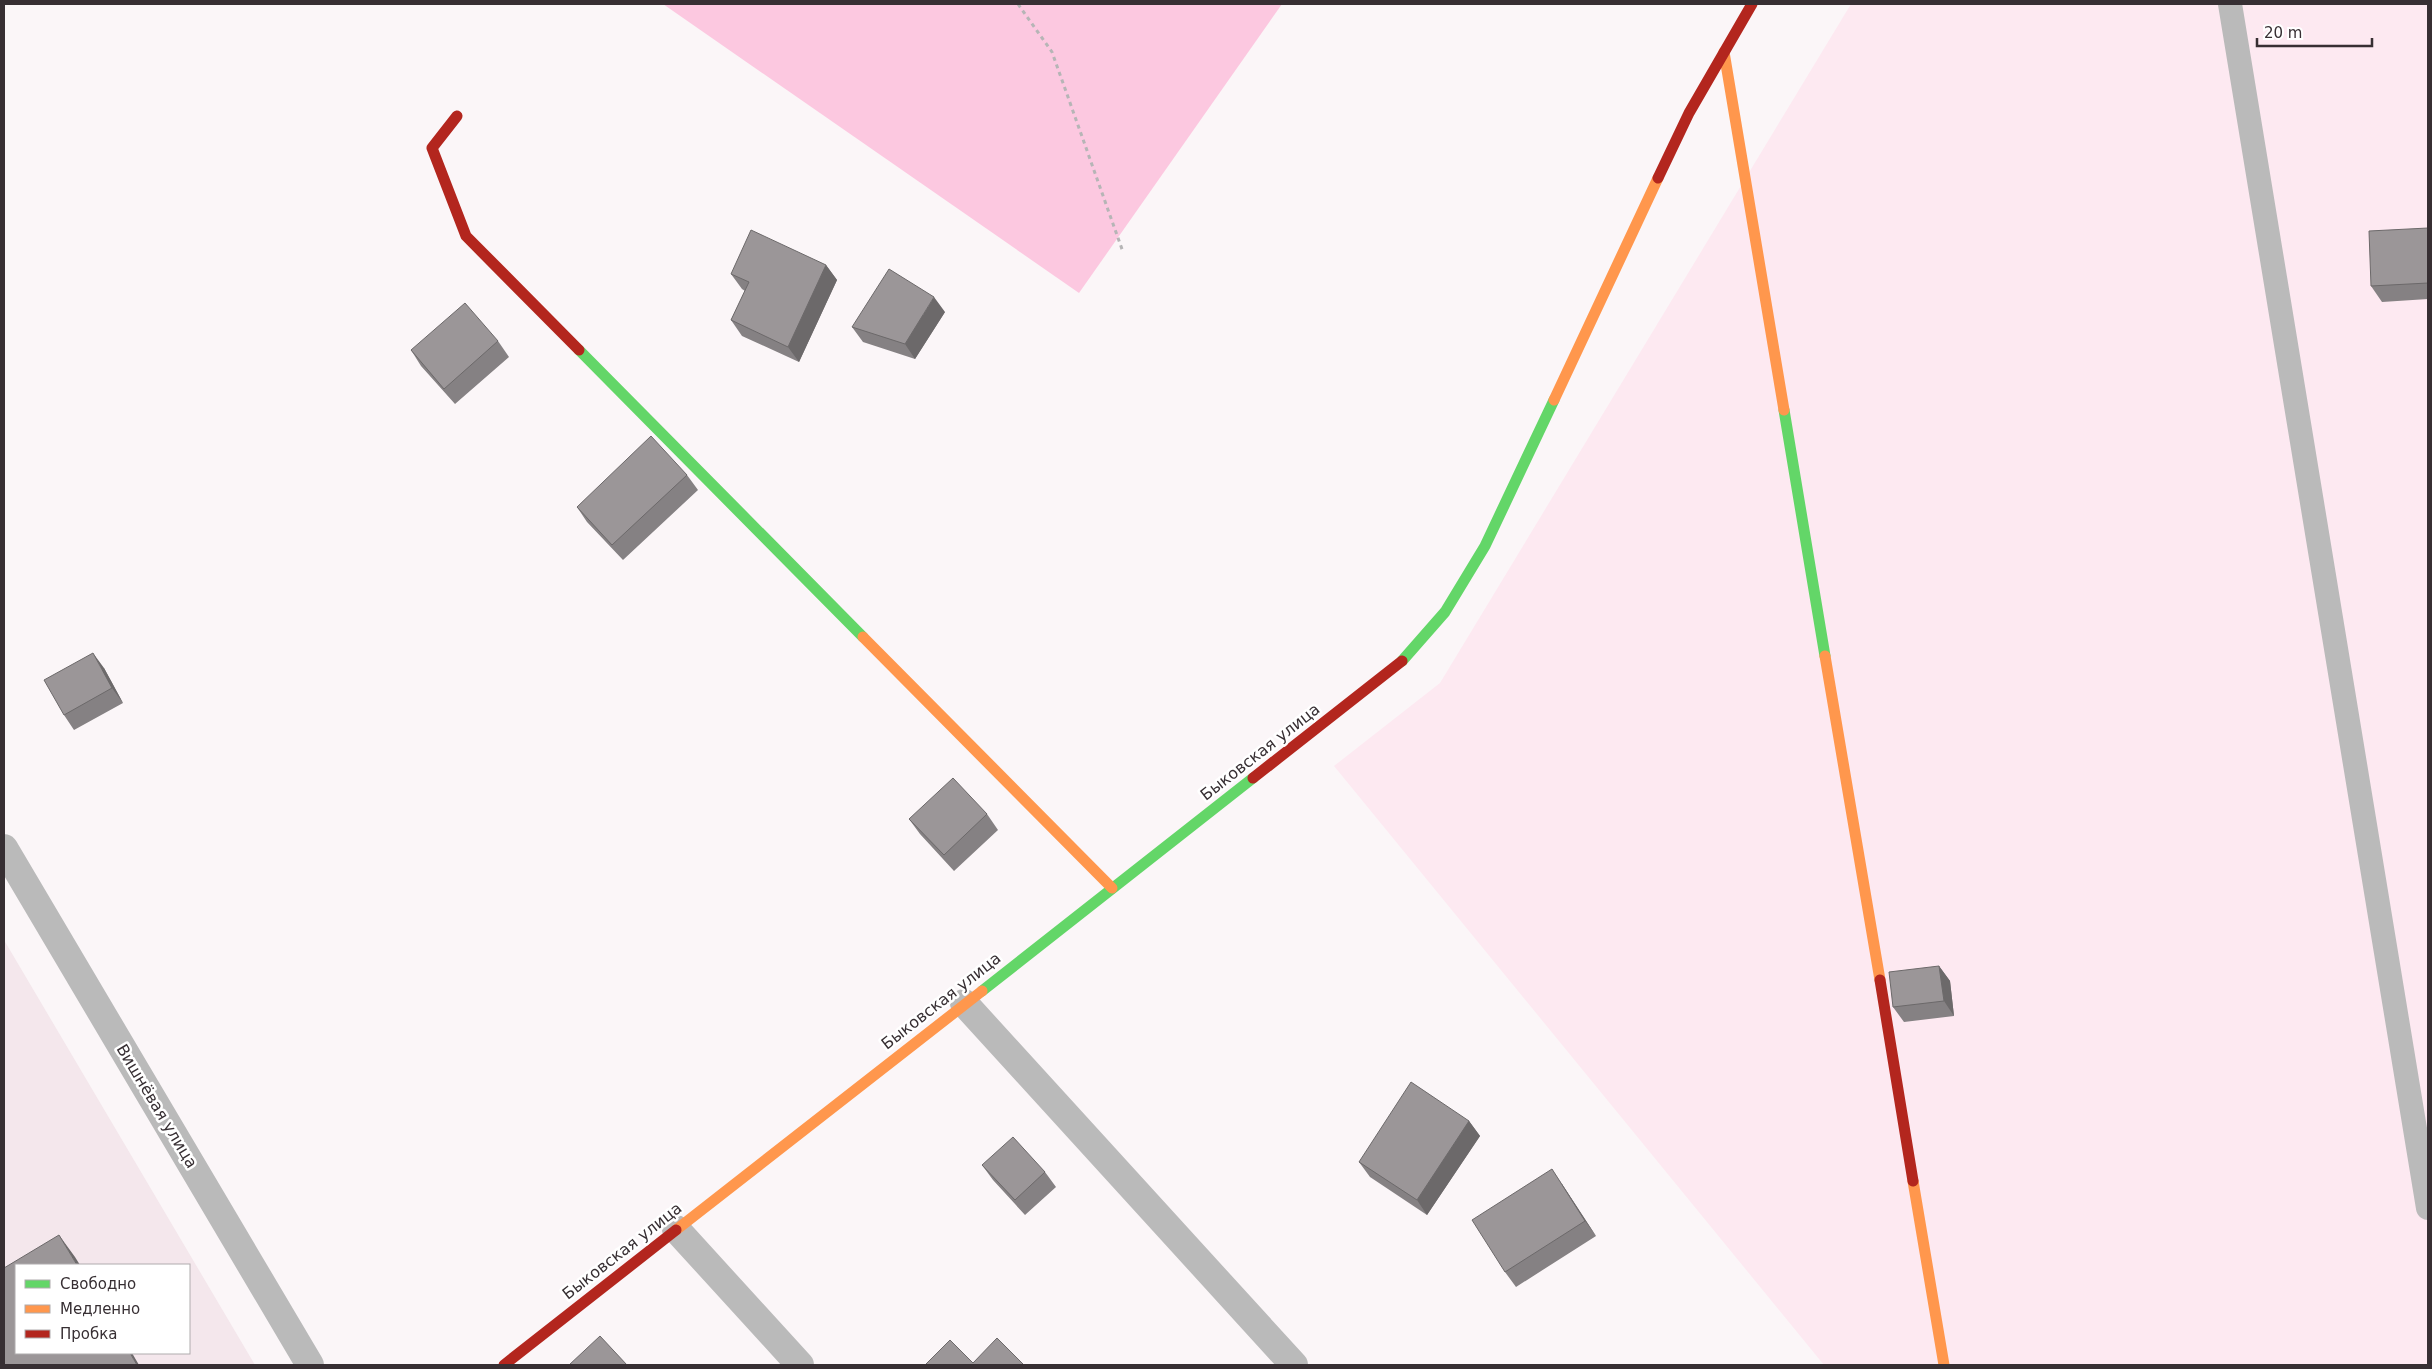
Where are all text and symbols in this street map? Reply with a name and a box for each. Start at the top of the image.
scale bar [2257,15,2372,47]
text: 20 m [2264,24,2302,42]
street label: Быковская улица [1197,699,1323,805]
street label: Быковская улица [878,948,1004,1054]
street label: Вишнёвая улица [113,1041,201,1171]
street label: Быковская улица [559,1198,685,1304]
legend [15,1264,190,1354]
text: Свободно [60,1275,136,1293]
text: Медленно [60,1300,140,1318]
text: Пробка [60,1325,117,1343]

